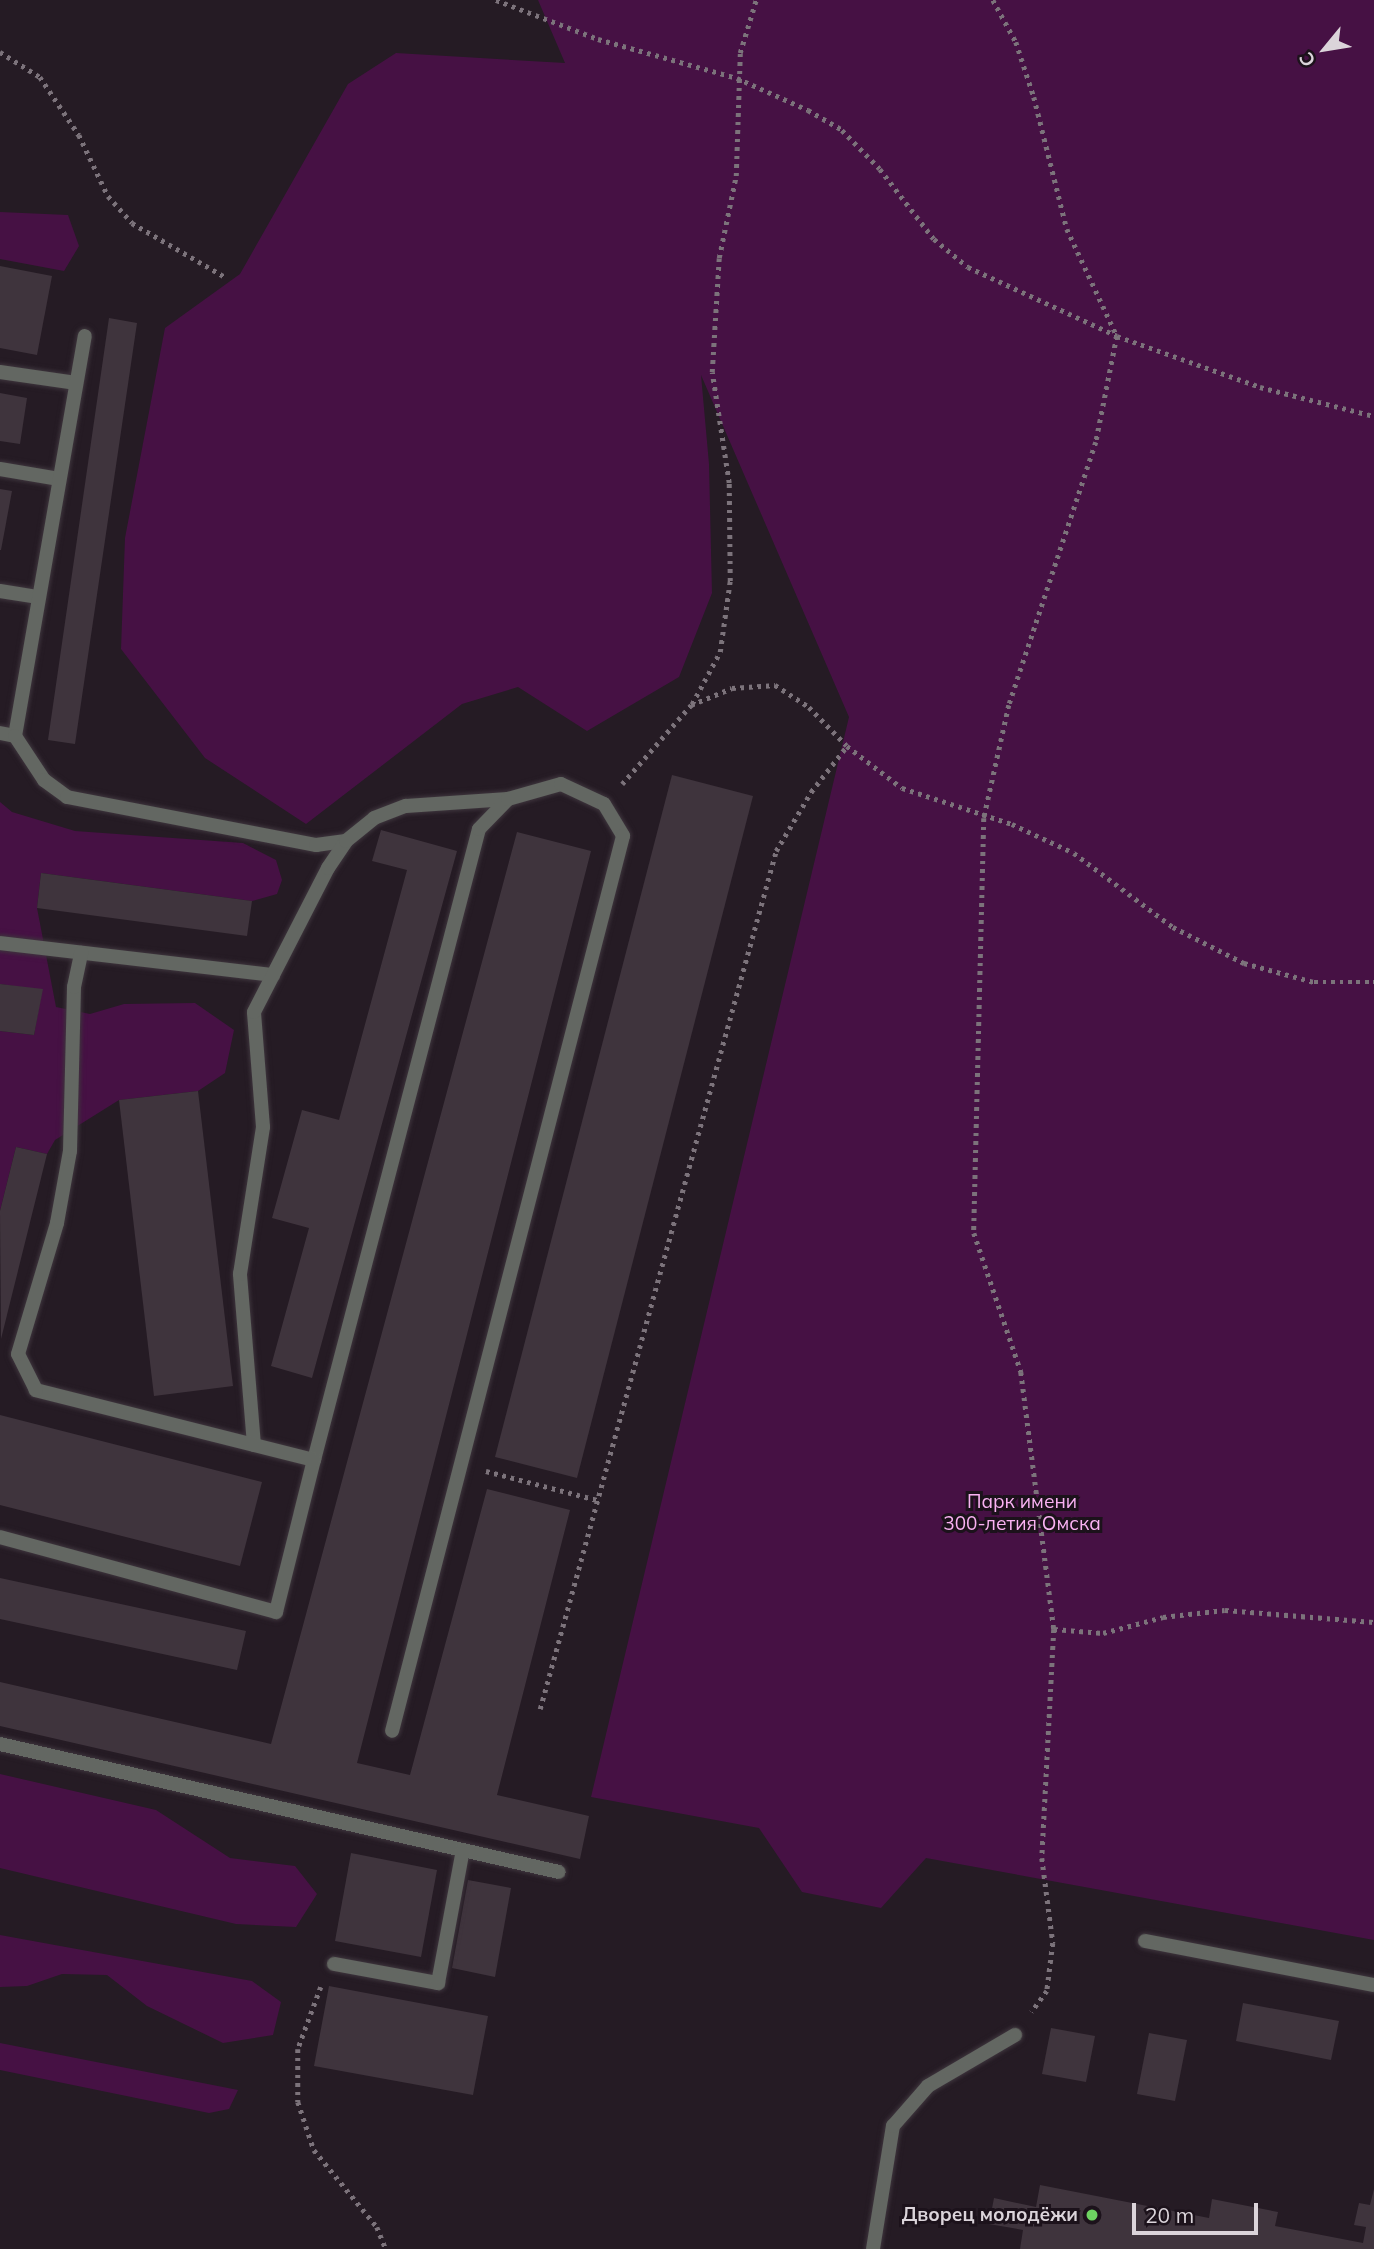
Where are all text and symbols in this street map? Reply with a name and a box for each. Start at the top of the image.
north arrow [1290,14,1360,84]
text: С [1293,48,1320,71]
park label: Парк имени 300-летия Омска [943,1491,1101,1535]
scale bar [1136,2190,1262,2234]
text: 20 m [1145,2202,1194,2228]
place label: Дворец молодёжи [902,2204,1078,2226]
marker: Дворец молодёжи [1084,2207,1100,2223]

